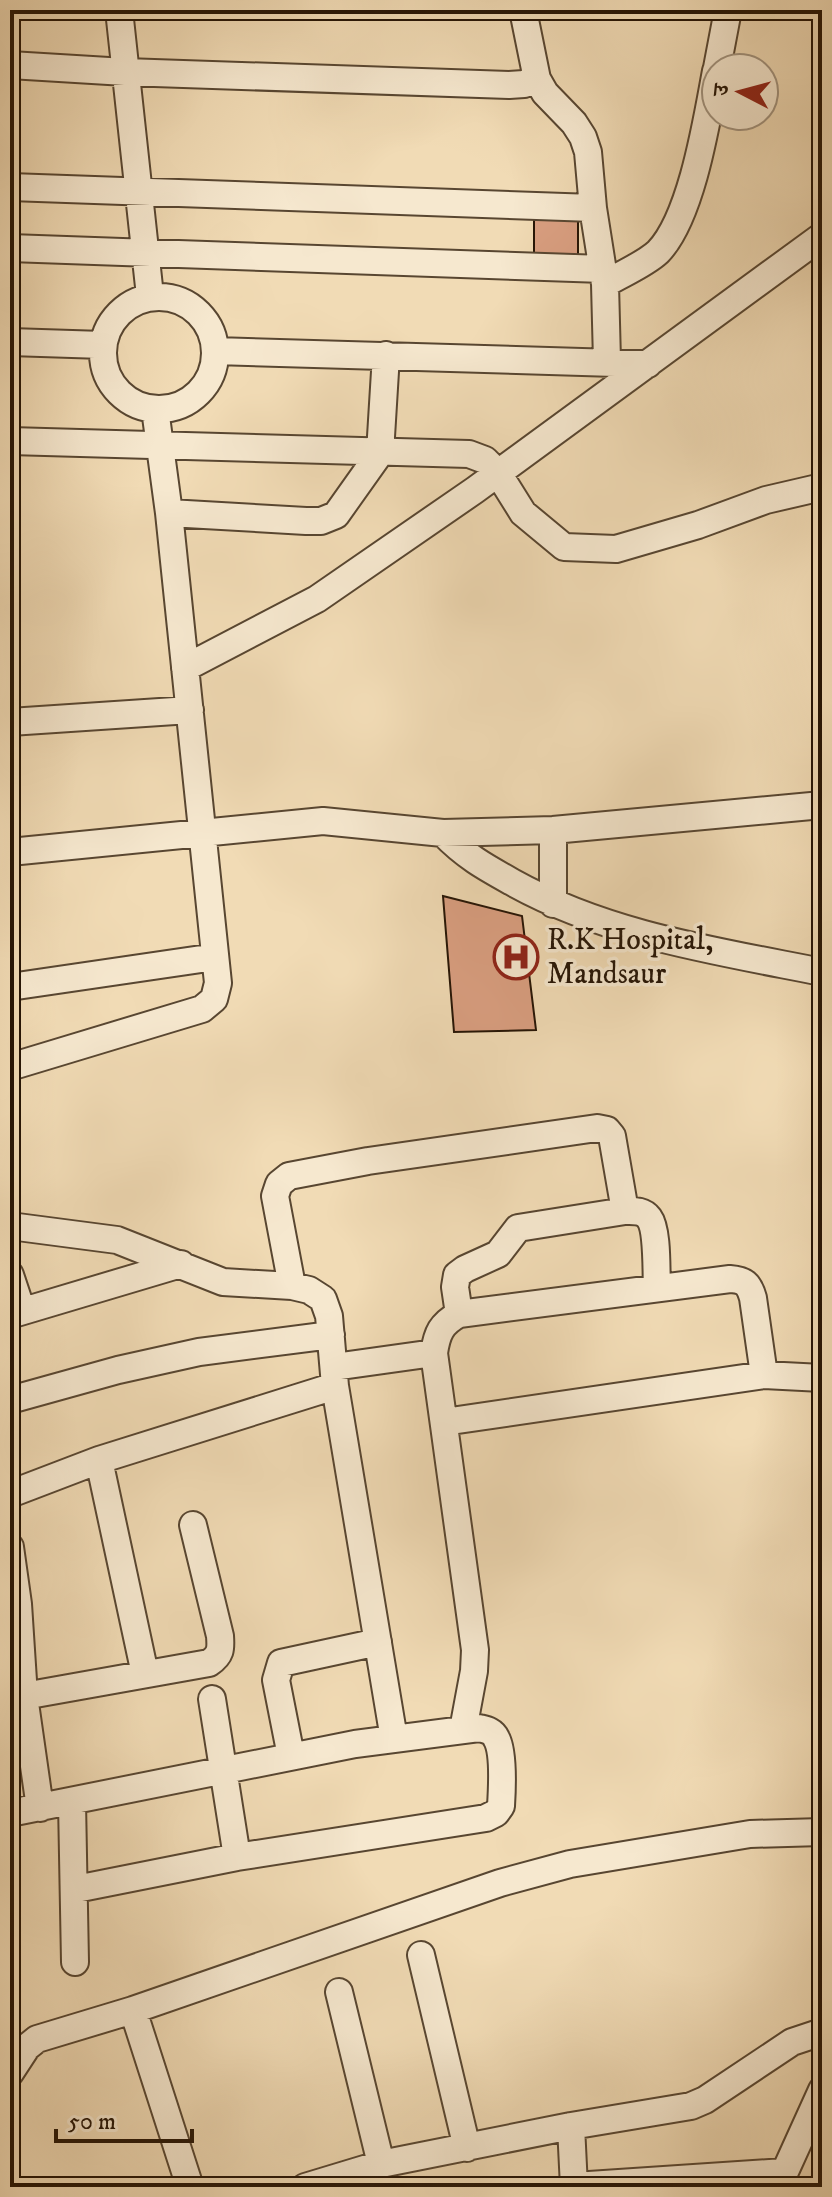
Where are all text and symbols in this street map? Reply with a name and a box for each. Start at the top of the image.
north arrow [700,52,780,132]
text: उ [707,81,736,99]
place label: R.K Hospital, Mandsaur [547,922,713,993]
hospital icon: R.K Hospital, Mandsaur [492,933,540,981]
scale bar [56,2093,192,2143]
text: 50 m [68,2107,116,2137]

